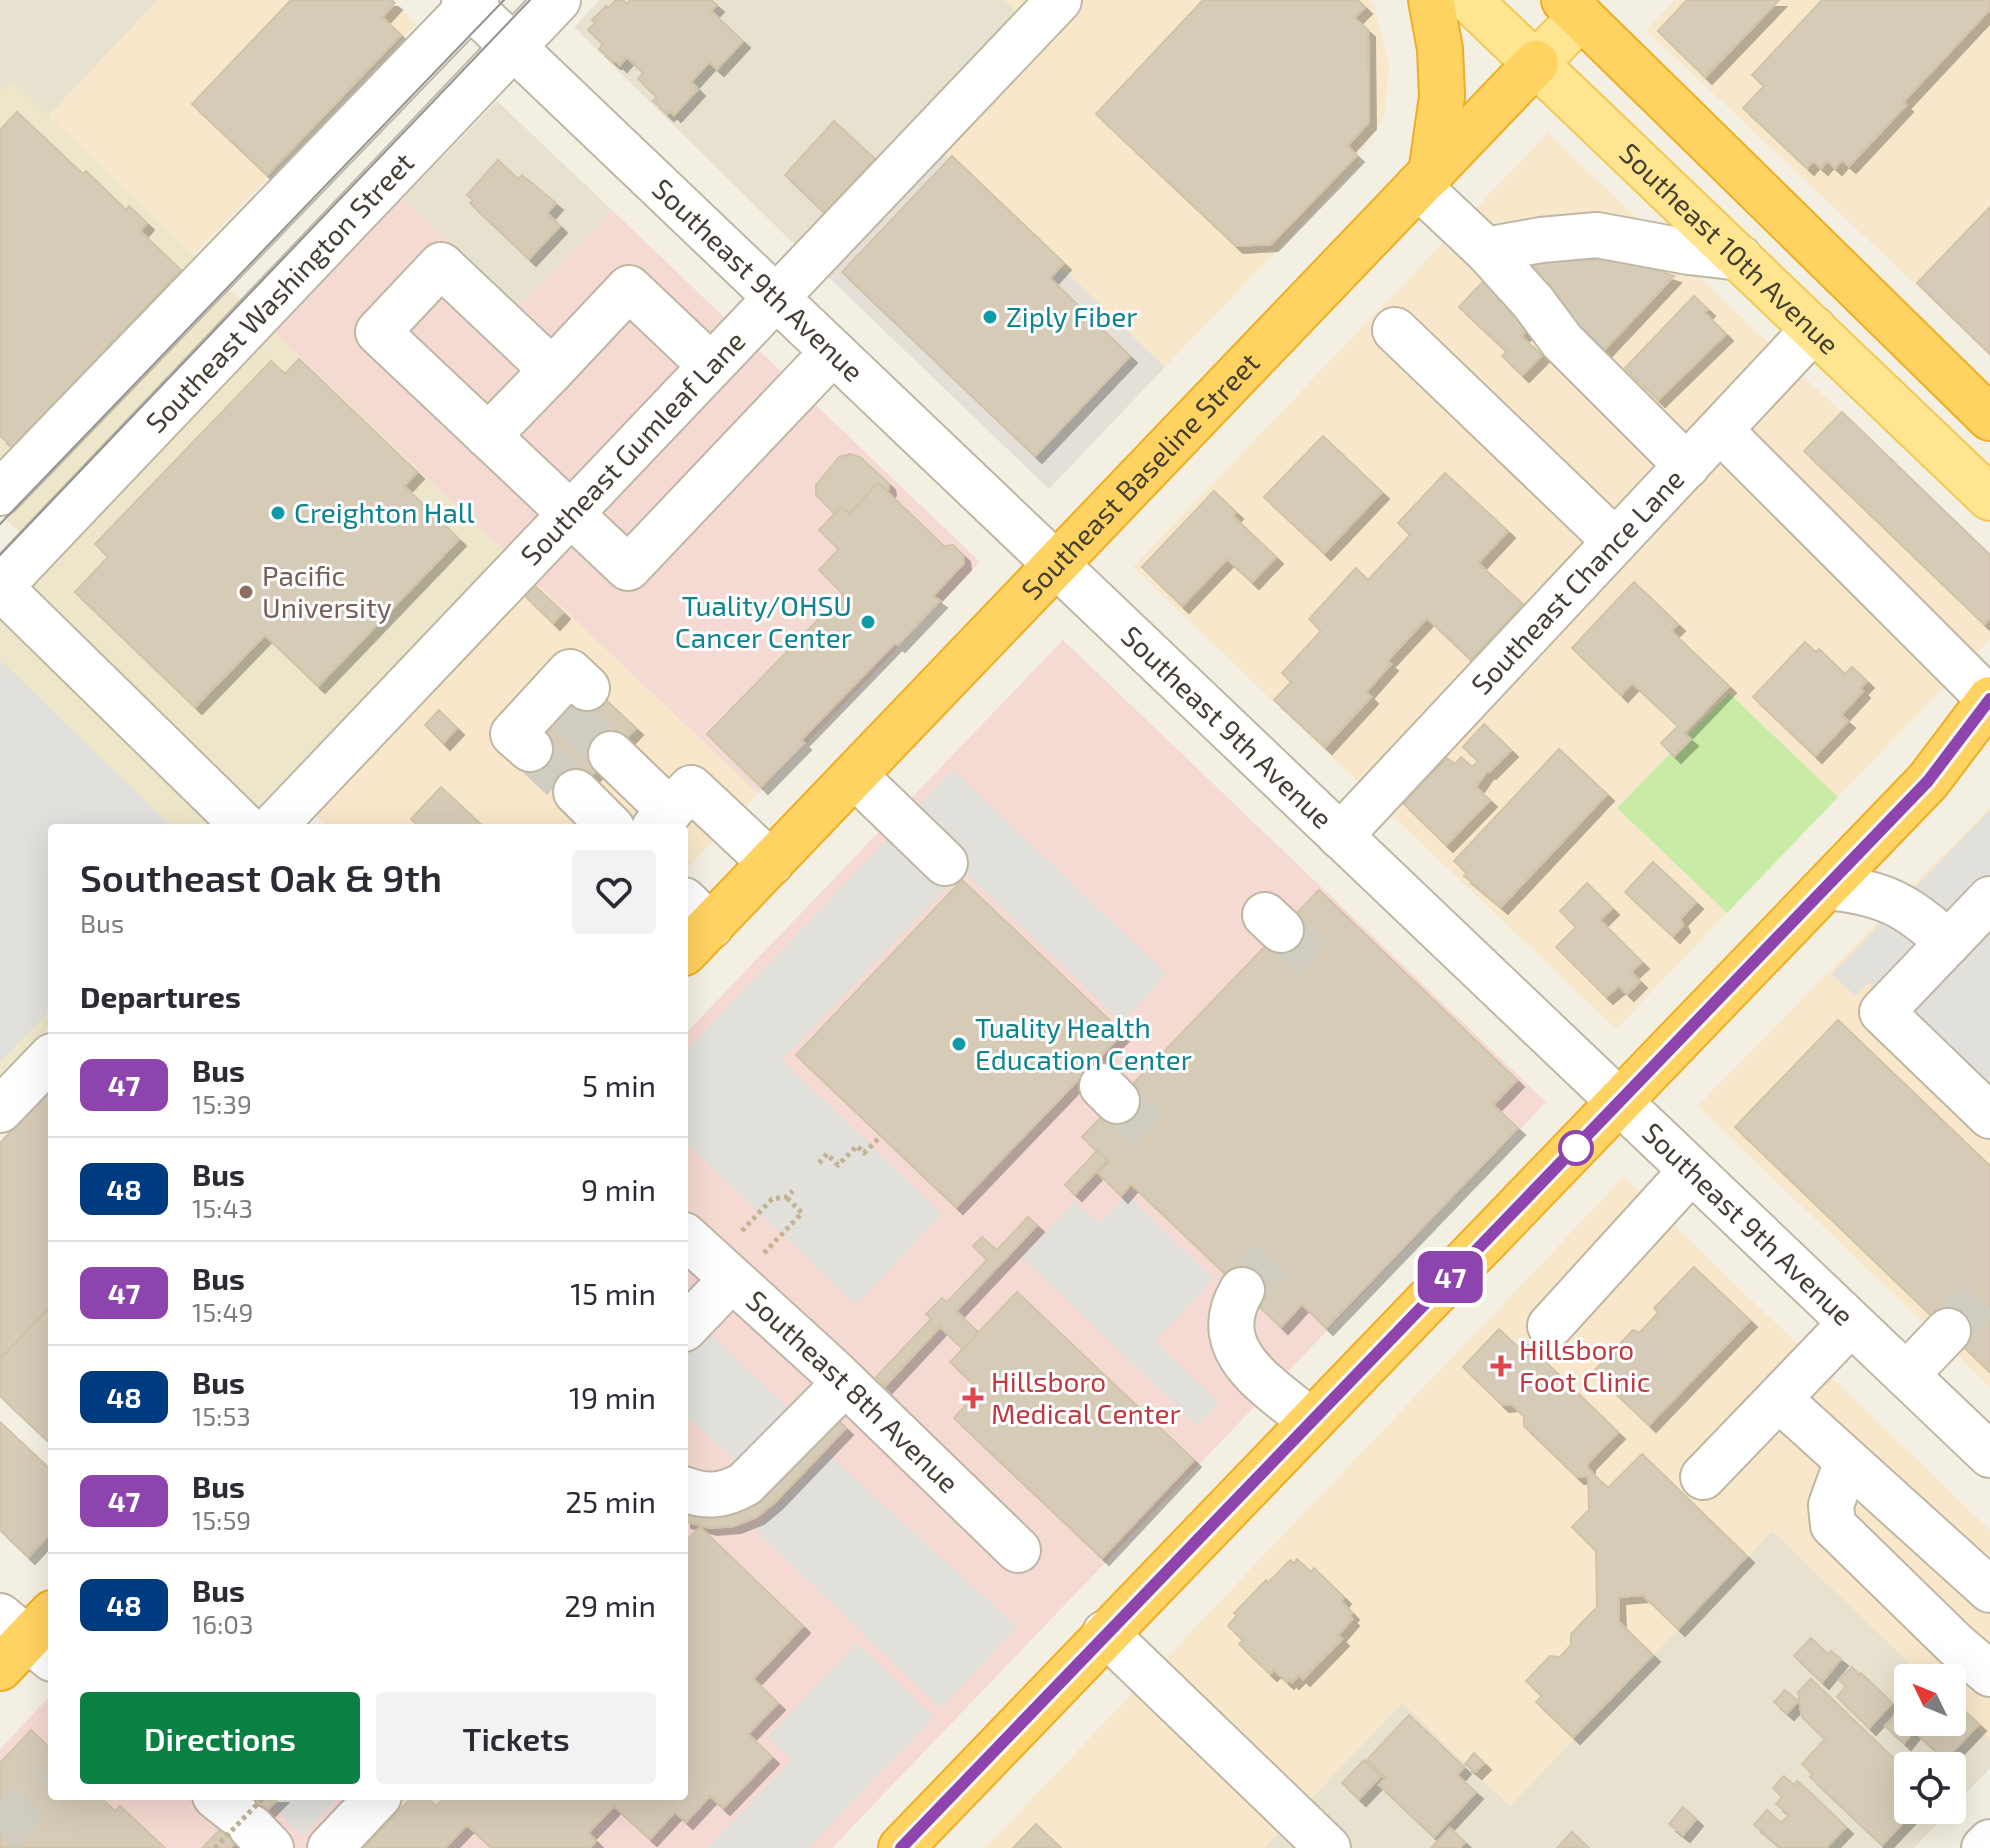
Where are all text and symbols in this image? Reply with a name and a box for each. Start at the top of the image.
street label: Southeast 10th Avenue [1613,135,1847,361]
street label: Southeast Washington Street [138,145,420,439]
street label: Southeast 9th Avenue [646,171,871,388]
place label: Ziply Fiber [1006,299,1137,333]
marker: Ziply Fiber [981,308,999,326]
street label: Southeast Gumleaf Lane [513,323,752,572]
street label: Southeast Baseline Street [1014,345,1266,606]
street label: Southeast Chance Lane [1463,461,1690,701]
place label: Creighton Hall [294,495,475,529]
marker: Creighton Hall [269,504,287,522]
place label: Pacific University [262,558,392,624]
marker: Pacific University [237,583,255,601]
place label: Tuality/OHSU Cancer Center [675,588,852,654]
marker: Tuality/OHSU Cancer Center [859,613,877,631]
street label: Southeast 9th Avenue [1115,618,1340,835]
button: heart [572,850,656,934]
text: Southeast Oak & 9th [80,854,442,900]
text: Bus [80,907,124,938]
text: Departures [80,978,241,1014]
place label: Tuality Health Education Center [975,1010,1192,1076]
marker: Tuality Health Education Center [950,1035,968,1053]
text: Bus [192,1052,245,1088]
text: 5 min [582,1067,656,1103]
text: 47 [108,1068,140,1102]
text: 15:39 [192,1088,252,1119]
street label: Southeast 9th Avenue [1636,1115,1861,1332]
unlabelled marker [1559,1131,1593,1165]
text: Bus [192,1156,245,1192]
text: 9 min [581,1171,656,1207]
text: 48 [106,1172,142,1206]
text: 15:43 [192,1192,253,1223]
line badge: 47 [1414,1251,1486,1303]
text: Bus [192,1260,245,1296]
text: 47 [1434,1260,1466,1294]
text: 15 min [570,1275,656,1311]
text: 47 [108,1276,140,1310]
street label: Southeast 8th Avenue [740,1283,966,1499]
text: 15:49 [192,1296,253,1327]
place label: Hillsboro Foot Clinic [1519,1332,1650,1398]
marker: Hillsboro Foot Clinic [1490,1355,1512,1377]
text: Bus [192,1364,245,1400]
place label: Hillsboro Medical Center [991,1364,1181,1430]
text: 19 min [569,1379,656,1415]
text: 48 [106,1380,142,1414]
marker: Hillsboro Medical Center [962,1387,984,1409]
text: 15:53 [192,1400,251,1431]
text: Bus [192,1468,245,1504]
text: 25 min [565,1483,656,1519]
text: 47 [108,1484,140,1518]
text: 15:59 [192,1504,251,1535]
text: Bus [192,1572,245,1608]
text: 29 min [564,1587,656,1623]
text: 48 [106,1588,142,1622]
text: 16:03 [192,1608,254,1639]
north arrow [1894,1664,1966,1736]
map controls [1894,1664,1966,1824]
button: Directions [80,1692,360,1784]
button: Tickets [376,1692,656,1784]
button: locate [1894,1752,1966,1824]

